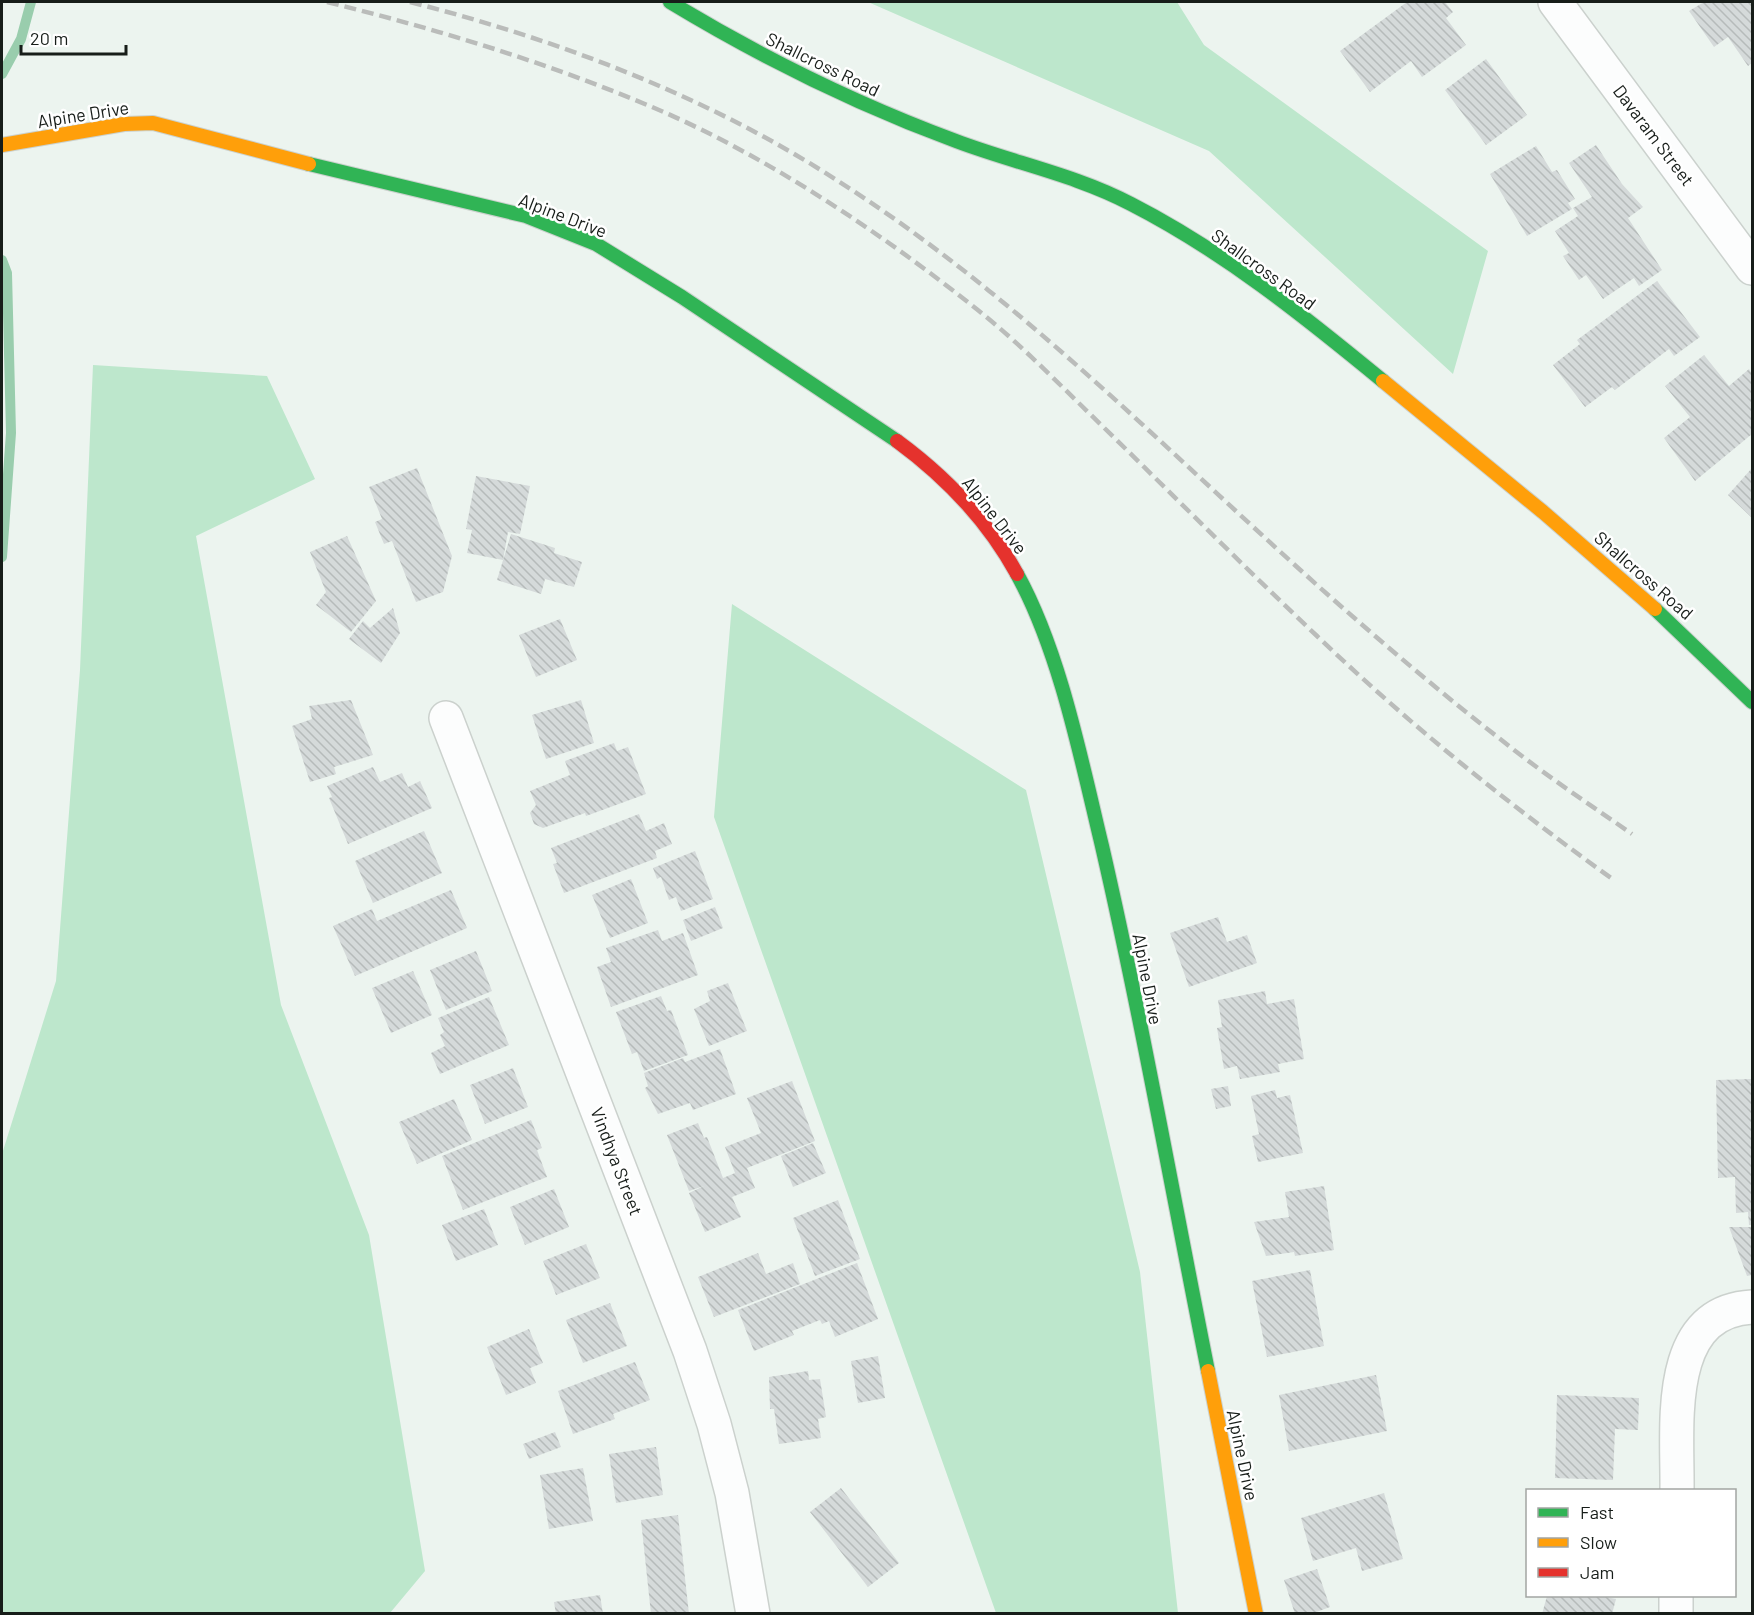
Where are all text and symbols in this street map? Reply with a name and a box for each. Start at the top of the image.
scale bar [21,18,126,56]
text: 20 m [30,27,68,49]
street label: Shallcross Road [763,27,883,101]
street label: Davaram Street [1609,80,1699,190]
street label: Alpine Drive [36,96,130,132]
street label: Alpine Drive [516,188,610,242]
street label: Shallcross Road [1207,224,1321,314]
street label: Alpine Drive [958,472,1032,558]
street label: Shallcross Road [1590,526,1698,624]
street label: Alpine Drive [1128,932,1168,1026]
street label: Vindhya Street [586,1104,648,1218]
street label: Alpine Drive [1223,1407,1263,1503]
legend [1526,1489,1736,1597]
text: Fast [1580,1501,1614,1523]
text: Slow [1580,1531,1617,1553]
text: Jam [1580,1561,1614,1583]

